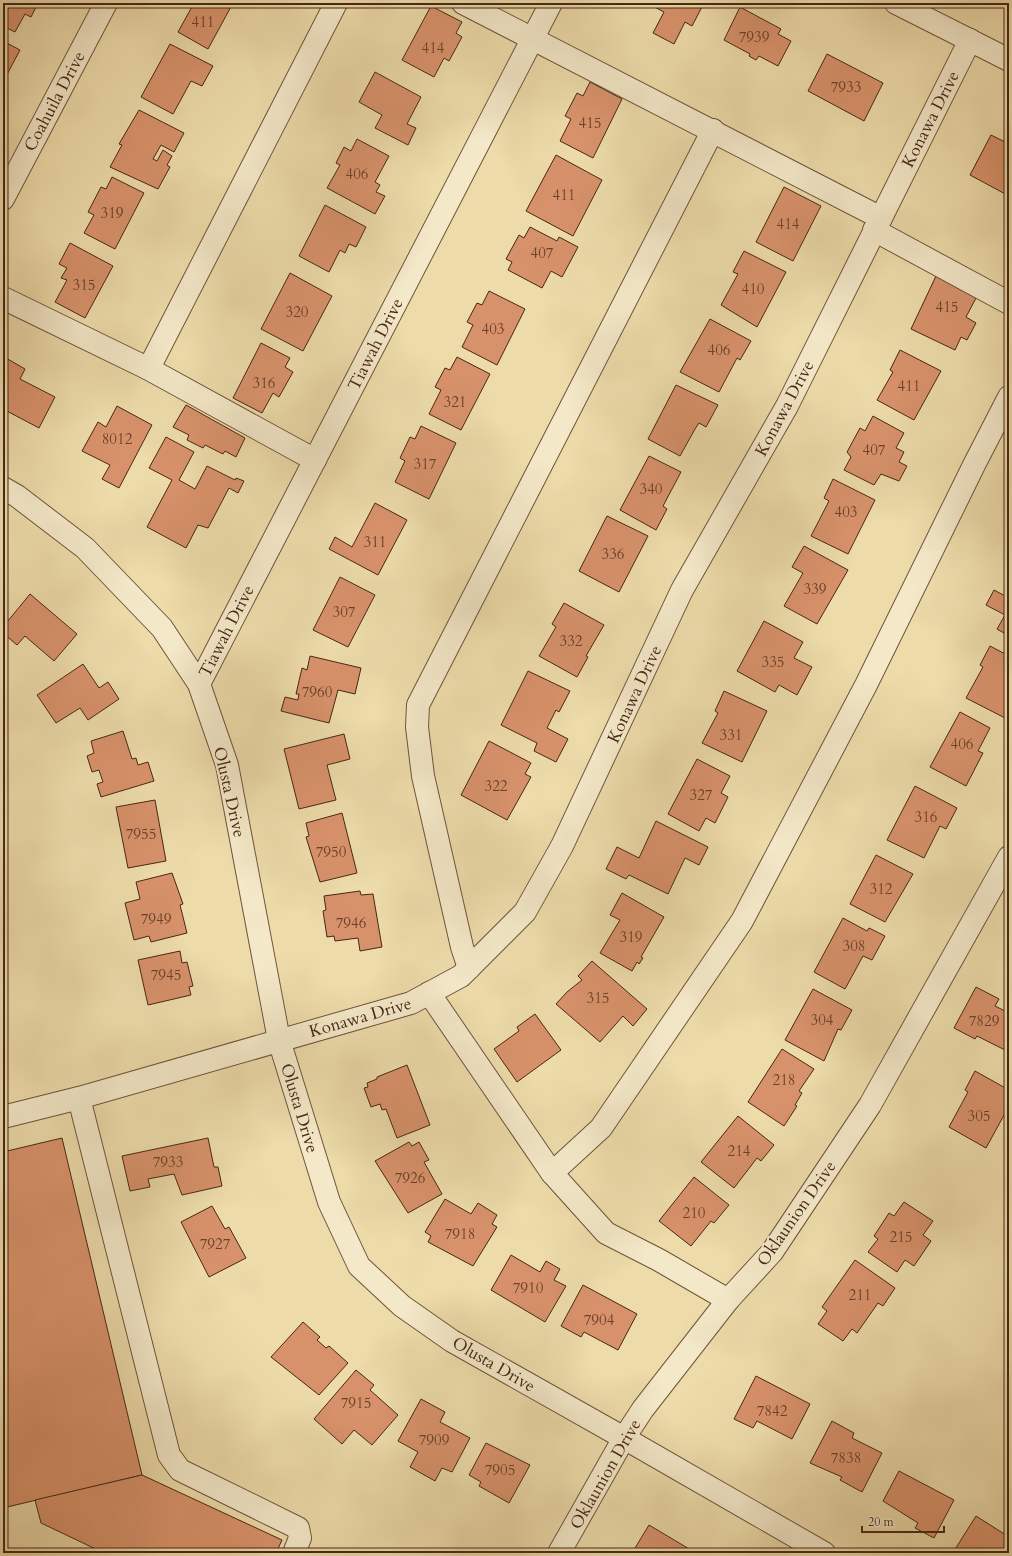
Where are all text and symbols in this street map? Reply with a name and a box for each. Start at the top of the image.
house number: 411 [191,12,215,32]
house number: 7939 [739,27,770,47]
house number: 414 [421,38,445,58]
street label: Coahuila Drive [18,47,90,155]
street label: Konawa Drive [896,67,965,171]
house number: 7933 [831,77,861,97]
house number: 415 [578,113,602,133]
house number: 406 [345,164,369,184]
house number: 411 [552,185,576,205]
house number: 319 [100,203,124,223]
house number: 414 [776,214,800,234]
house number: 407 [530,243,554,263]
house number: 315 [72,275,96,295]
house number: 410 [741,279,765,299]
street label: Tiawah Drive [342,294,409,394]
house number: 415 [935,297,959,317]
house number: 320 [285,302,309,322]
house number: 403 [481,319,505,339]
house number: 406 [707,340,731,360]
street label: Konawa Drive [750,356,819,460]
house number: 316 [252,373,276,393]
house number: 411 [897,376,921,396]
house number: 321 [443,392,467,412]
house number: 8012 [102,429,133,449]
house number: 407 [862,440,886,460]
house number: 317 [413,454,437,474]
house number: 340 [639,479,663,499]
house number: 403 [834,502,858,522]
house number: 311 [363,532,387,552]
house number: 336 [601,544,625,564]
house number: 339 [803,579,827,599]
street label: Tiawah Drive [193,581,260,681]
house number: 307 [332,602,356,622]
house number: 332 [559,631,583,651]
street label: Konawa Drive [602,642,667,747]
house number: 335 [761,652,785,672]
house number: 7960 [302,682,333,702]
house number: 331 [719,725,743,745]
house number: 406 [950,734,974,754]
street label: Olusta Drive [208,744,251,840]
house number: 322 [484,776,508,796]
house number: 327 [689,785,713,805]
house number: 316 [914,807,938,827]
house number: 7955 [126,824,156,844]
house number: 7950 [316,842,347,862]
house number: 312 [869,879,893,899]
house number: 7949 [141,909,172,929]
house number: 7946 [336,913,367,933]
house number: 319 [619,927,643,947]
house number: 308 [842,936,866,956]
house number: 7945 [151,965,181,985]
house number: 315 [586,988,610,1008]
street label: Konawa Drive [306,992,414,1043]
house number: 304 [810,1010,834,1030]
house number: 7829 [969,1011,1000,1031]
street label: Olusta Drive [275,1061,324,1156]
house number: 218 [772,1070,796,1090]
house number: 305 [967,1106,991,1126]
house number: 214 [727,1141,751,1161]
house number: 7933 [153,1152,183,1172]
street label: Oklaunion Drive [751,1156,841,1271]
house number: 7926 [395,1168,426,1188]
house number: 210 [682,1203,706,1223]
house number: 7918 [445,1224,475,1244]
house number: 215 [889,1227,913,1247]
house number: 7927 [200,1234,231,1254]
house number: 7910 [513,1278,544,1298]
house number: 211 [848,1285,872,1305]
house number: 7904 [584,1310,615,1330]
street label: Olusta Drive [448,1331,540,1398]
house number: 7915 [341,1393,371,1413]
house number: 7842 [757,1401,788,1421]
street label: Oklaunion Drive [565,1415,646,1534]
house number: 7909 [419,1430,450,1450]
house number: 7838 [831,1448,861,1468]
house number: 7905 [485,1460,515,1480]
scale bar [862,1508,944,1534]
text: 20 m [868,1514,895,1530]

